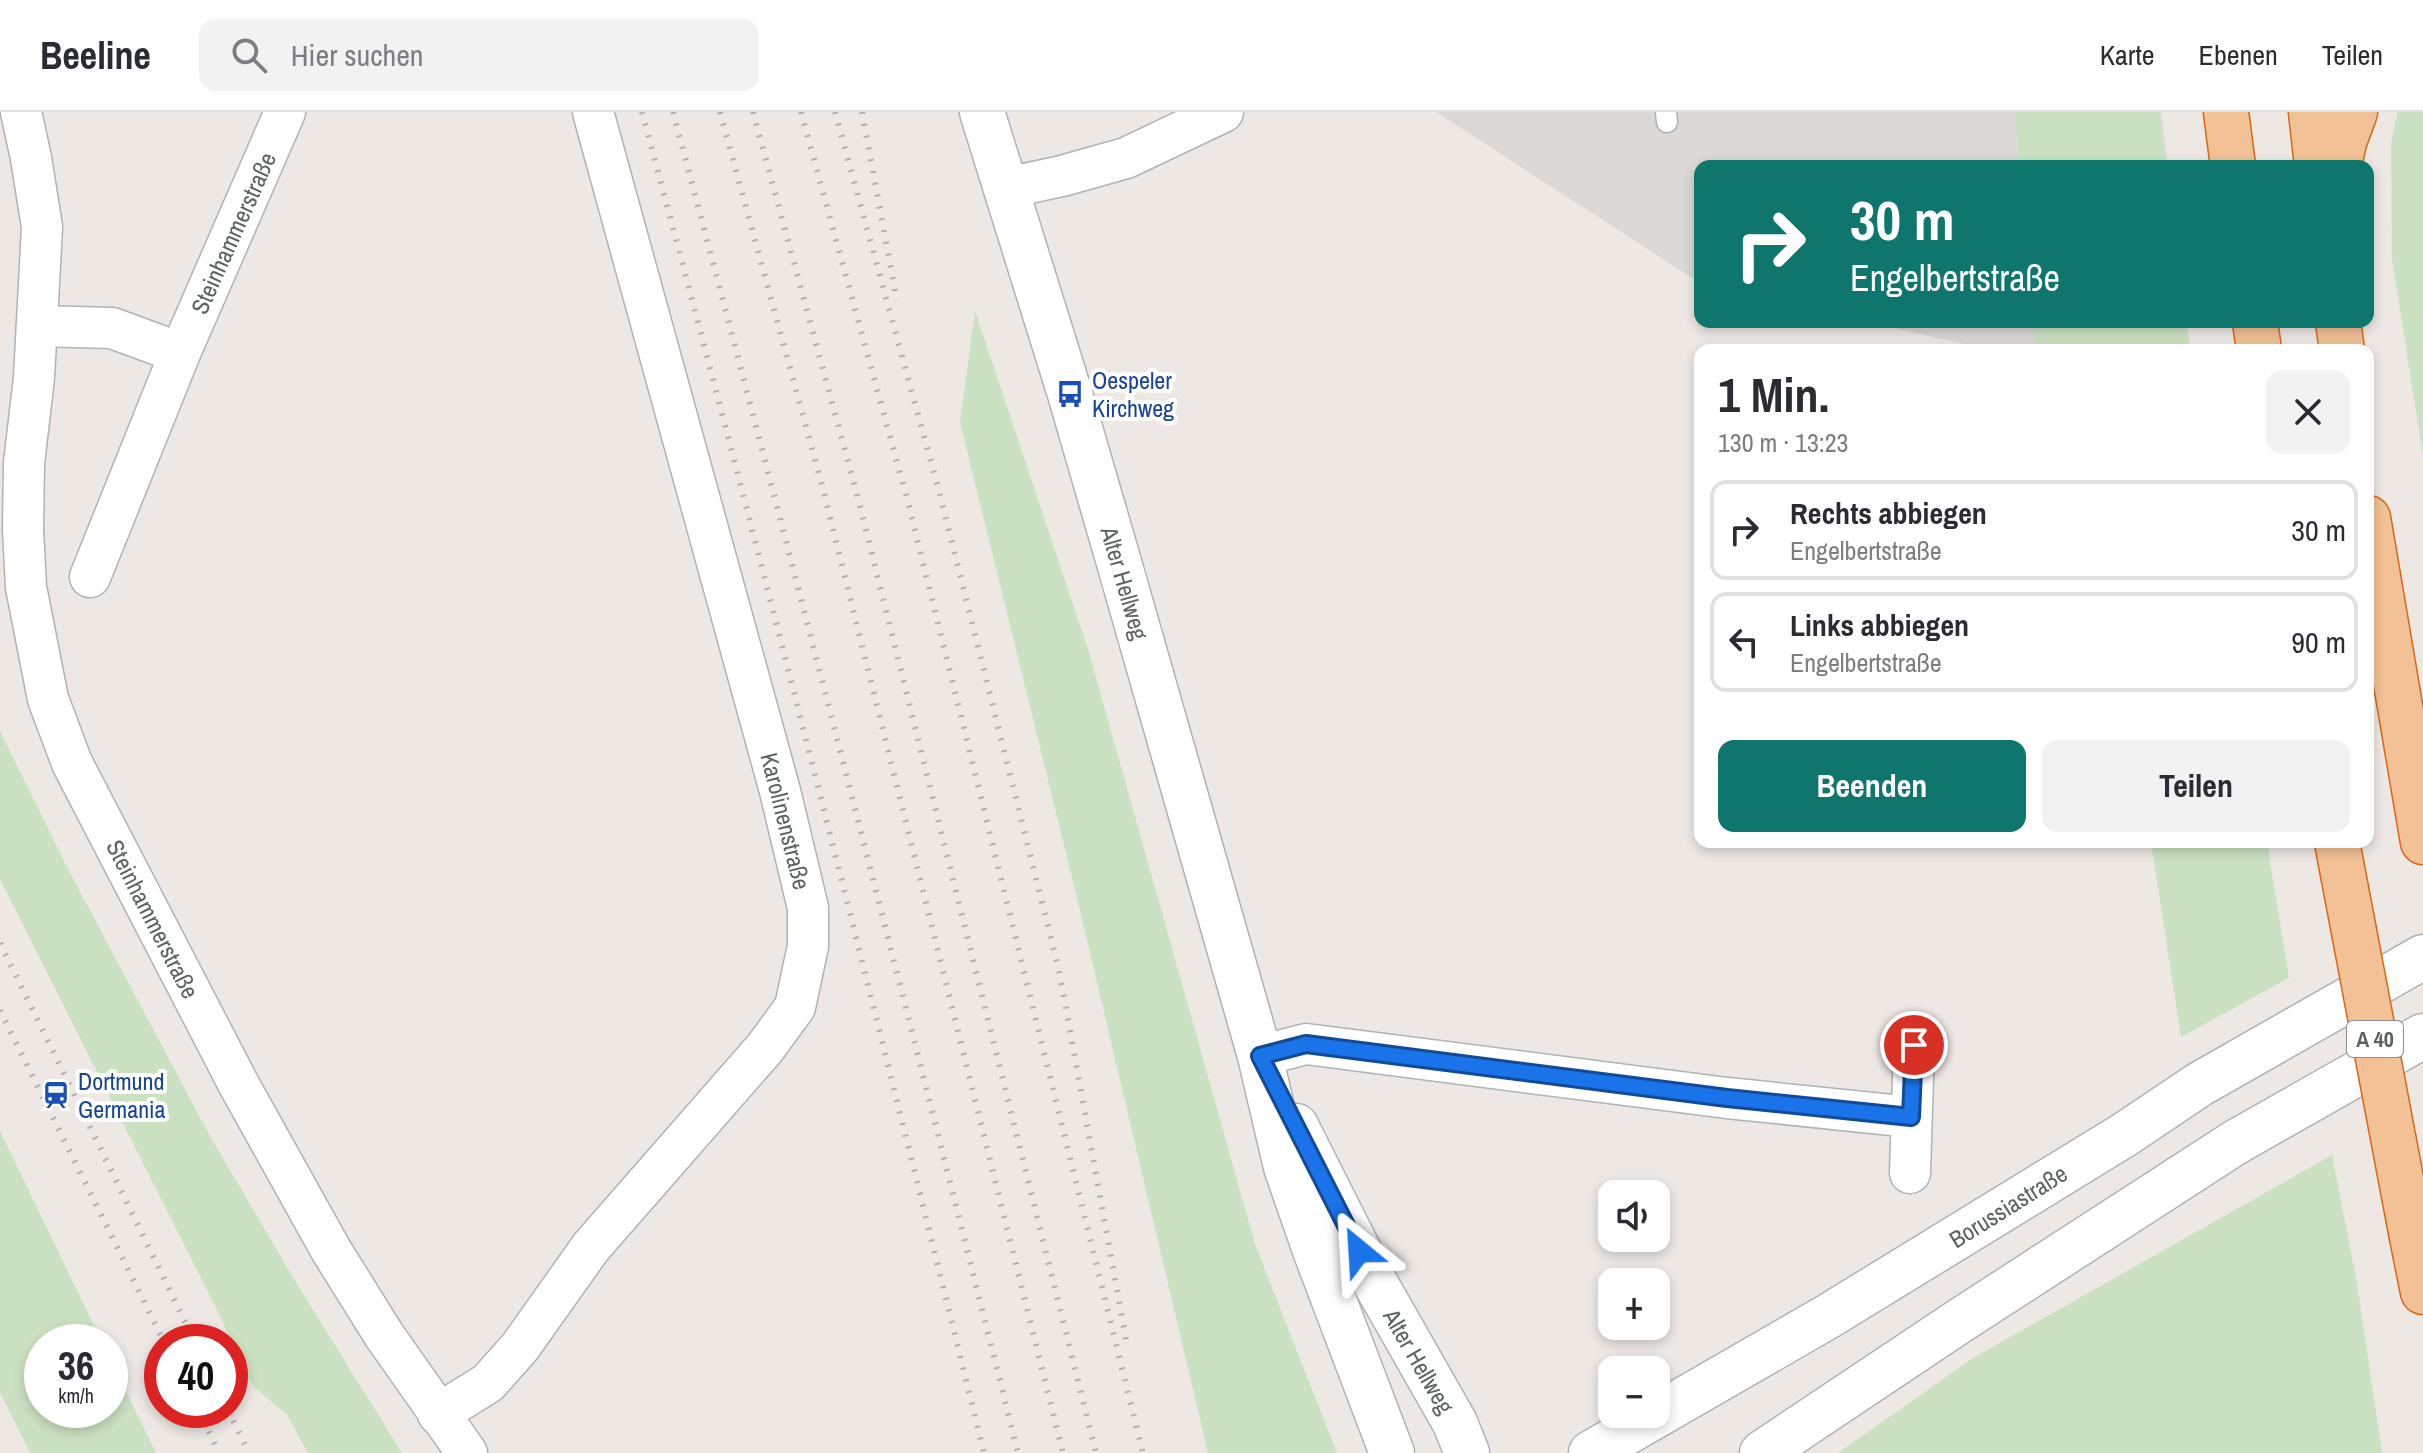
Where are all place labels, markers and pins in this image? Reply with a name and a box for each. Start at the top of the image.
place label: Oespeler Kirchweg [1092,364,1174,424]
bus stop icon: Oespeler Kirchweg [1055,379,1085,409]
pin [1880,1011,1948,1079]
place label: Dortmund Germania [78,1065,166,1125]
station icon: Dortmund Germania [41,1080,71,1110]

